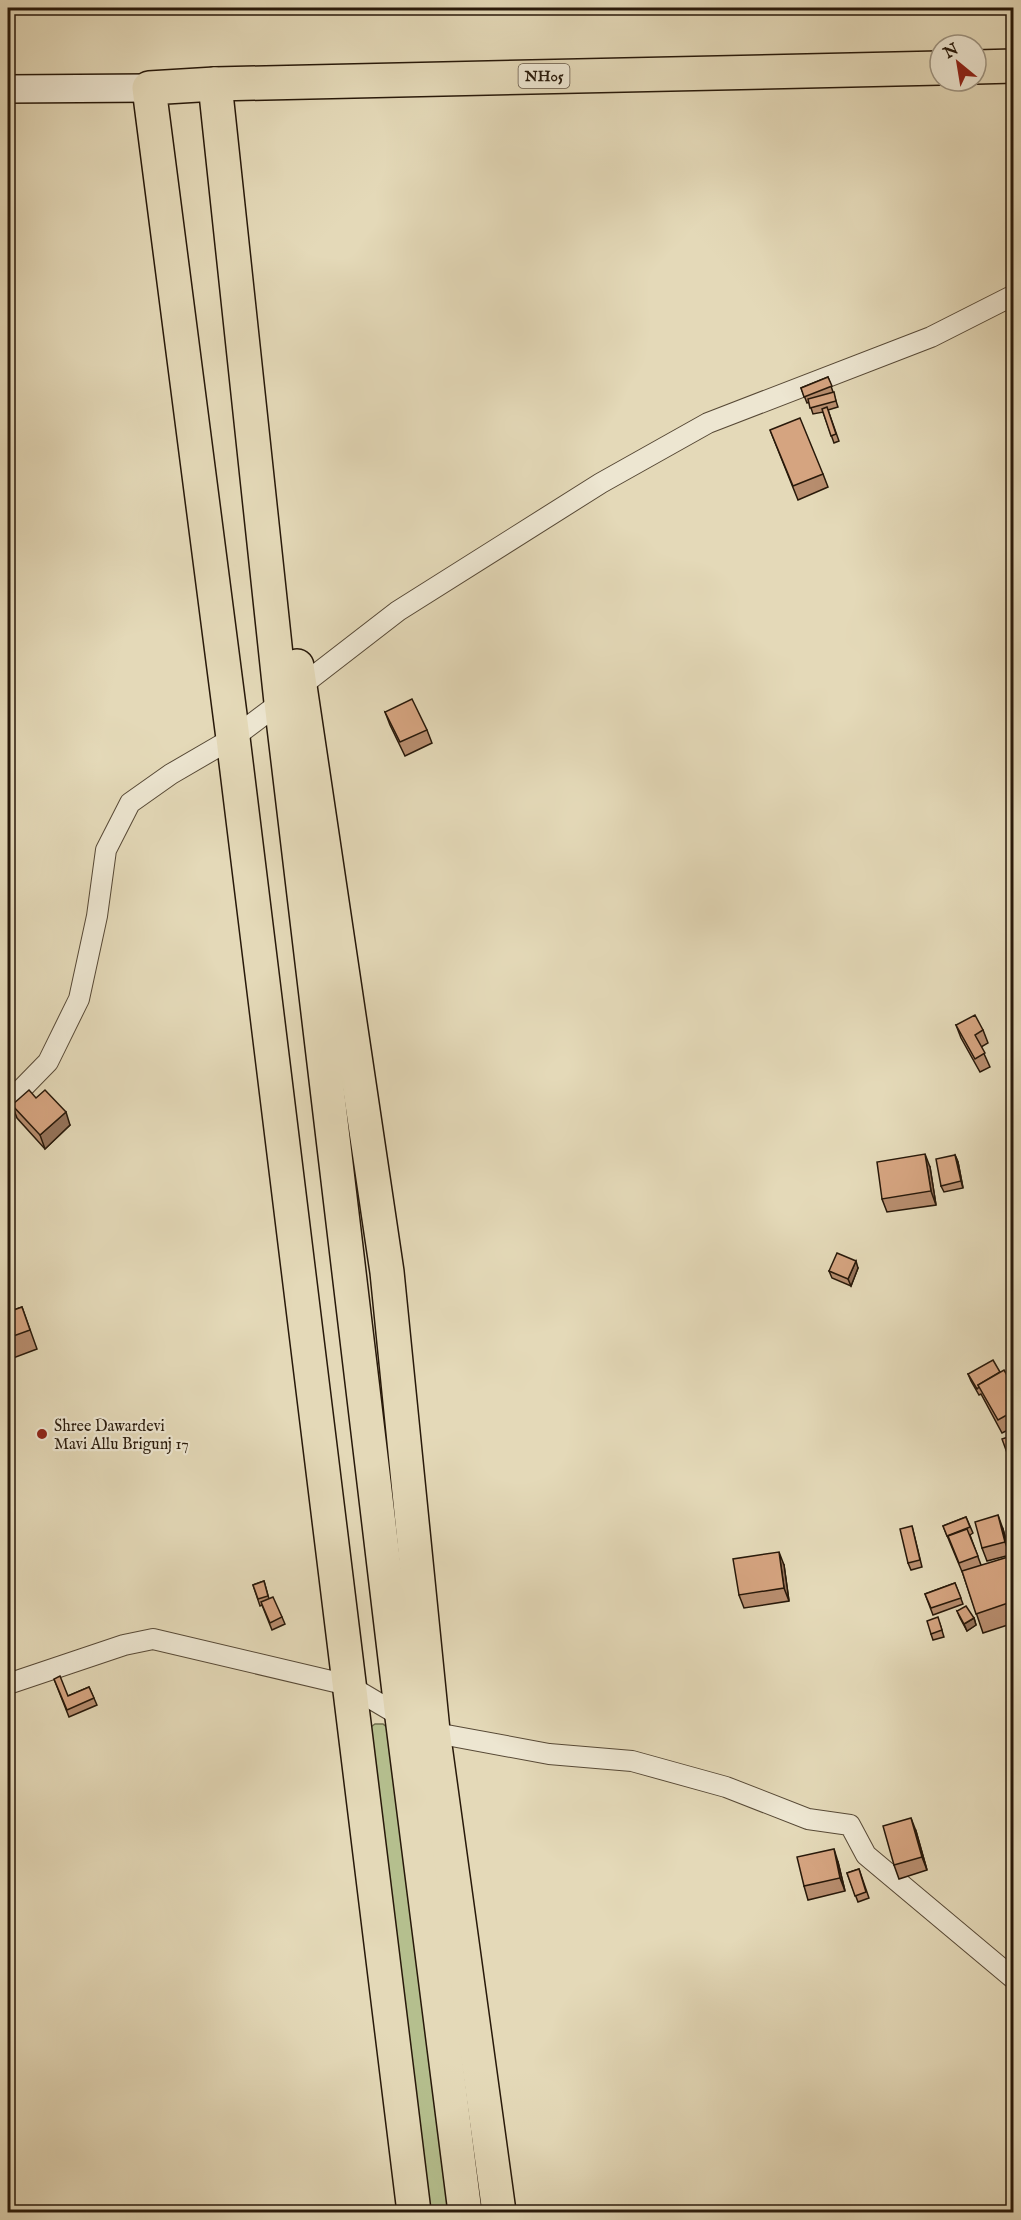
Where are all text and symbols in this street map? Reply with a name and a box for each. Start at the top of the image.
north arrow [928,33,988,93]
text: N [940,40,963,64]
road number: NH05 [518,64,570,88]
place label: Shree Dawardevi Mavi Allu Brigunj 17 [54,1417,189,1455]
marker: Shree Dawardevi Mavi Allu Brigunj 17 [35,1427,49,1441]

